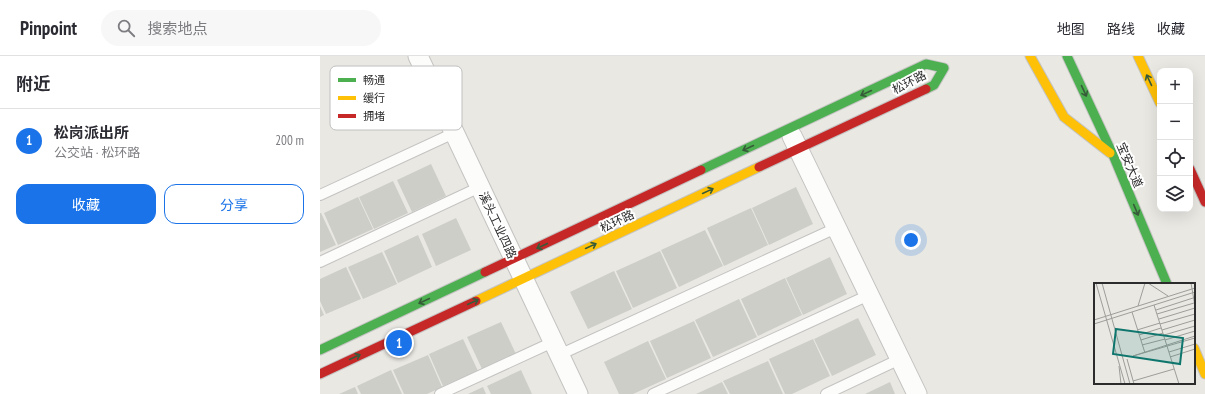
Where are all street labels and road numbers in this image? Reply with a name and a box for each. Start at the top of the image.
street label: 松环路 [890,67,928,97]
street label: 宝安大道 [1114,140,1146,190]
street label: 溪头工业四路 [476,189,520,261]
street label: 松环路 [598,207,636,235]

